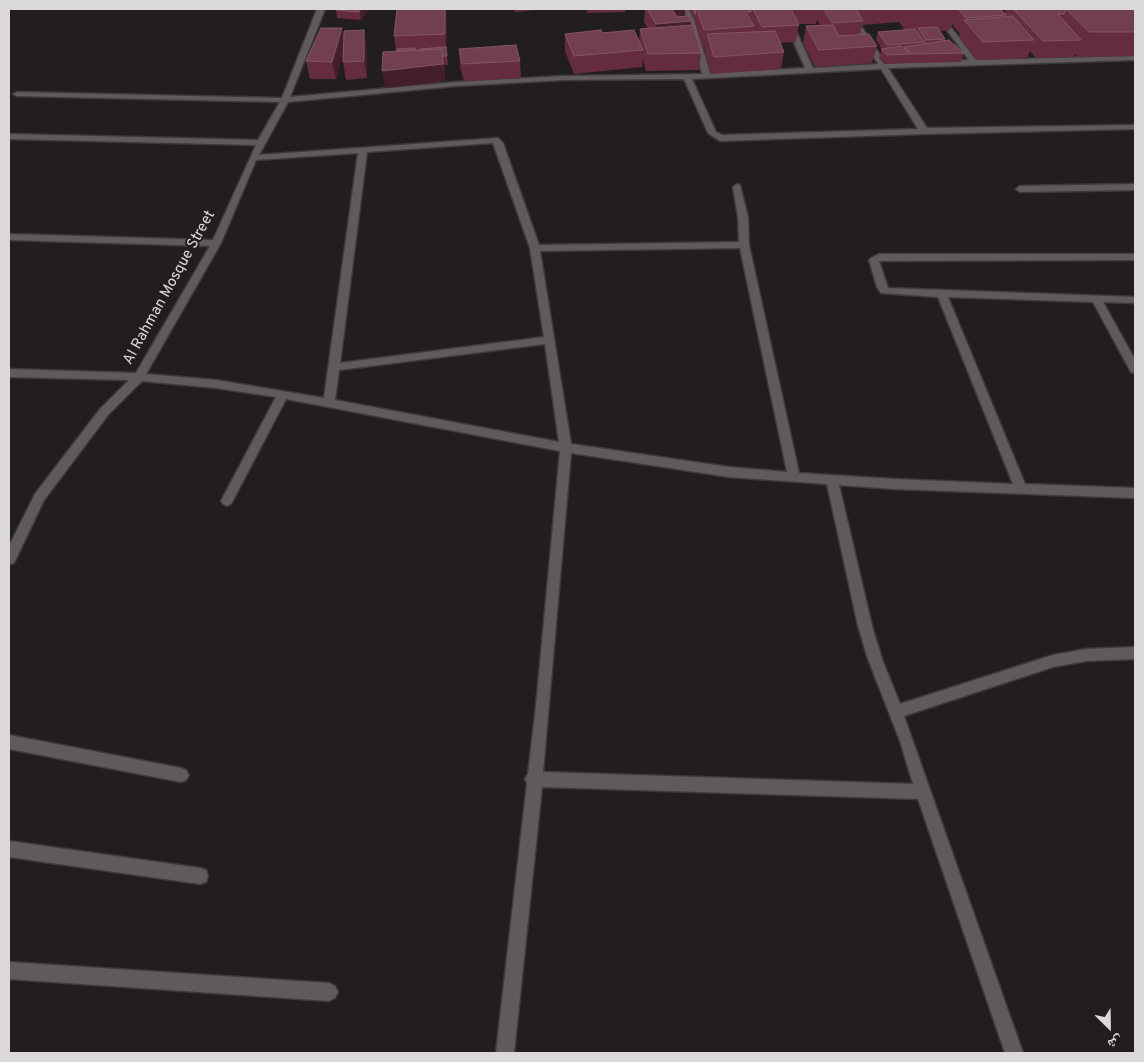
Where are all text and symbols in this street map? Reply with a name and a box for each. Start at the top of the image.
street label: Al Rahman Mosque Street [120,208,220,368]
north arrow [1084,1002,1134,1052]
text: ش [1105,1031,1125,1052]

